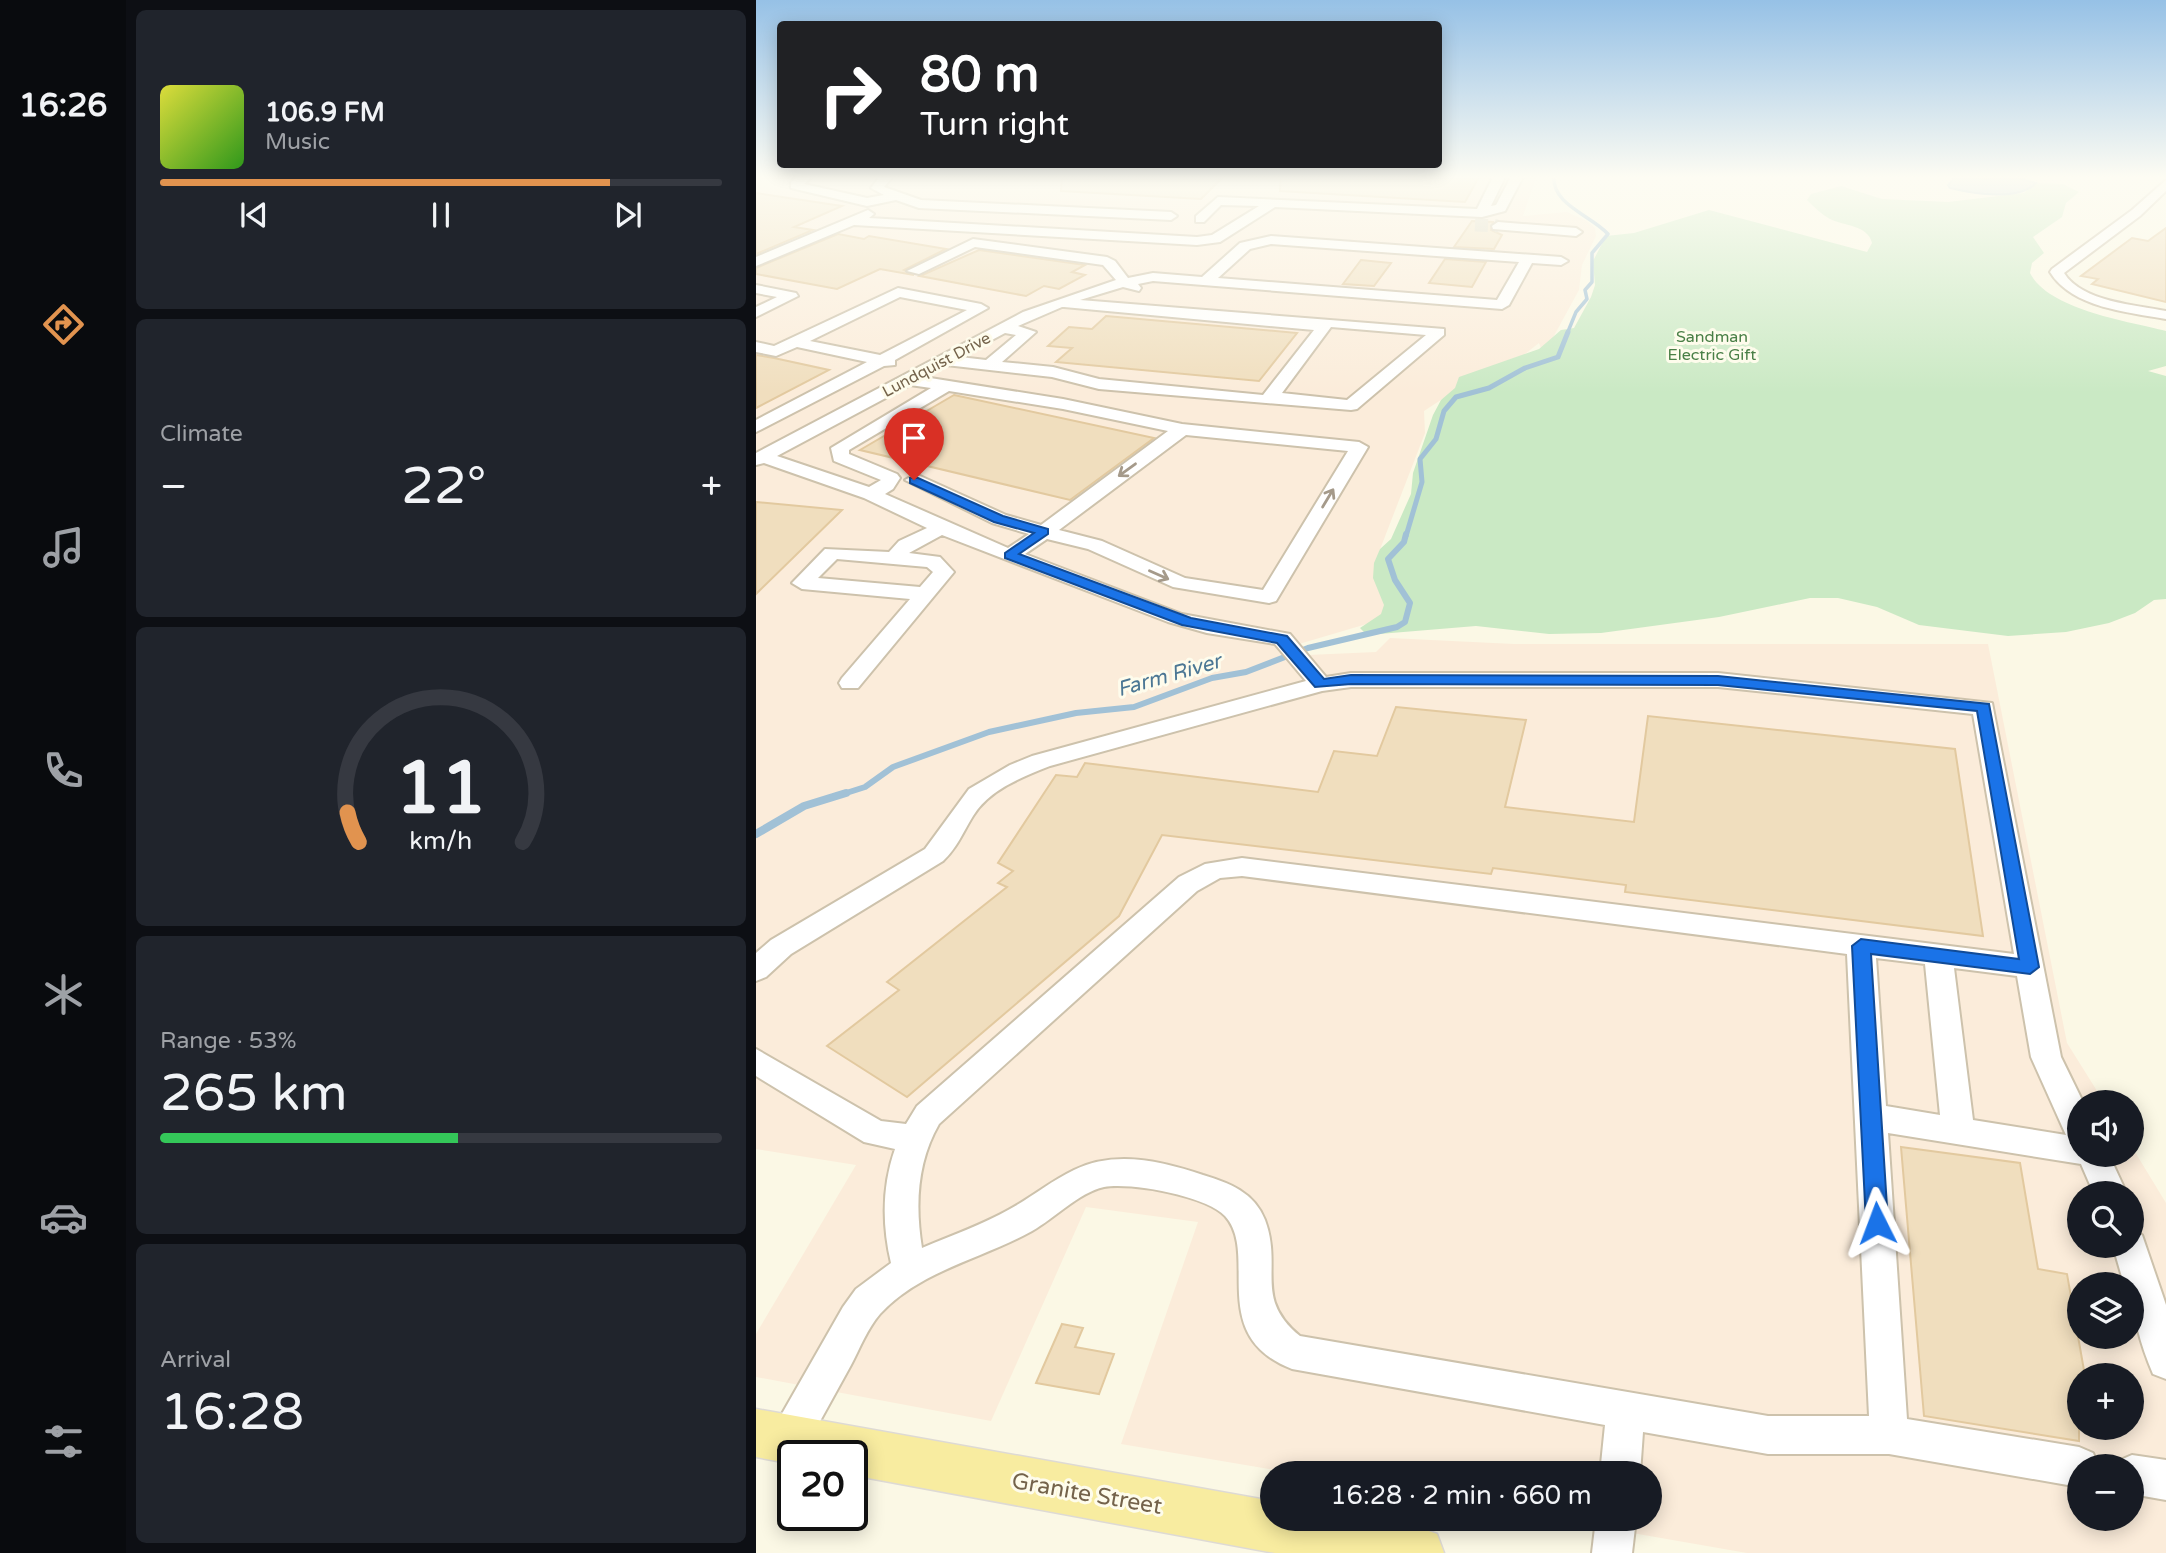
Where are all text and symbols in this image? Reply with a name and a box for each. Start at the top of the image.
text: 80 m [920,46,1039,105]
icon: right [805,49,896,140]
text: 16:26 [19,87,107,125]
text: 106.9 FM [265,97,385,128]
text: Turn right [920,106,1069,144]
text: Music [265,128,330,156]
icon: previous [235,196,273,234]
icon: pause [422,196,460,234]
icon: next [609,196,647,234]
icon: directions [39,300,88,349]
park label: Sandman Electric Gift [1668,327,1756,365]
street label: Lundquist Drive [879,328,994,402]
pin [884,408,944,480]
icon: arrive [895,419,933,457]
text: Climate [160,420,243,448]
text: 22° [401,455,486,518]
one-way arrow [1118,462,1137,477]
text: − [160,464,187,510]
text: + [701,464,722,510]
one-way arrow [1322,489,1336,509]
icon: music [39,523,88,572]
one-way arrow [1148,569,1169,582]
water label: Farm River [1114,648,1227,702]
icon: phone [39,746,88,795]
text: 11 [395,746,487,834]
text: km/h [410,826,472,856]
icon: climate [39,970,88,1019]
text: Range · 53% [160,1027,296,1055]
text: 265 km [160,1062,348,1125]
map controls [2067,1090,2144,1531]
button: sound [2067,1090,2144,1167]
button: search [2067,1181,2144,1258]
position arrow [1840,1186,1914,1260]
icon: car [39,1193,88,1242]
button: layers [2067,1272,2144,1349]
text: Arrival [160,1346,231,1374]
button: + [2067,1363,2144,1440]
text: 16:28 [160,1381,304,1444]
icon: filters [39,1417,88,1466]
speed limit sign: 20 [777,1440,868,1531]
button: − [2067,1454,2144,1531]
street label: Granite Street [1009,1467,1164,1521]
text: 16:28 · 2 min · 660 m [1330,1480,1592,1511]

